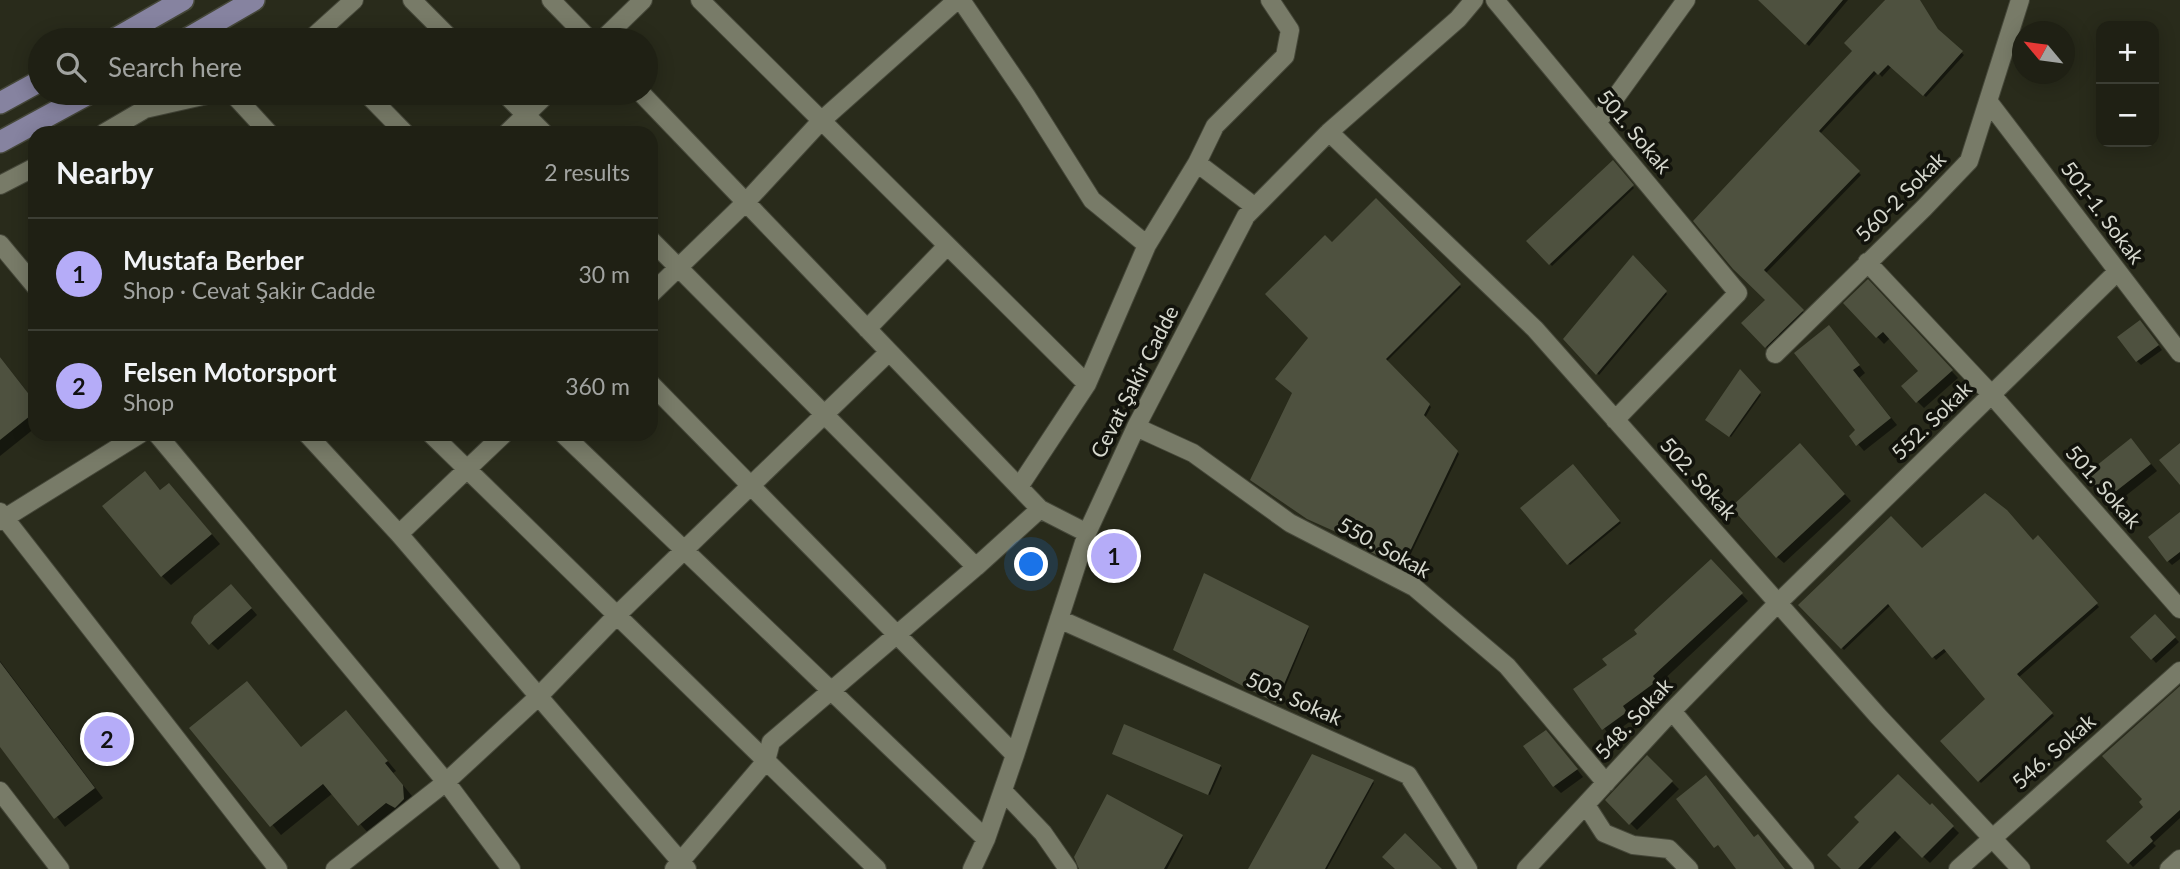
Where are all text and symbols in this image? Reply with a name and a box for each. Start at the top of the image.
north arrow [2012,21,2075,84]
map controls [2096,21,2159,147]
button: + [2096,21,2159,84]
search box [28,28,658,105]
icon: search [52,48,90,86]
text: Search here [108,51,242,83]
street label: 501. Sokak [1593,84,1678,178]
button: − [2096,84,2159,147]
street label: 560-2 Sokak [1850,146,1950,246]
text: Nearby [56,154,154,190]
street label: 501-1. Sokak [2057,156,2150,269]
text: 2 results [544,158,630,186]
text: Mustafa Berber [123,244,304,276]
text: 1 [72,260,86,288]
text: 30 m [579,260,630,288]
text: Shop · Cevat Şakir Cadde [123,276,375,304]
street label: Cevat Şakir Cadde [1084,301,1183,462]
text: Felsen Motorsport [123,356,337,388]
text: 2 [72,372,86,400]
text: 360 m [565,372,630,400]
street label: 552. Sokak [1886,375,1977,464]
text: Shop [123,388,174,416]
street label: 502. Sokak [1656,432,1743,524]
street label: 501. Sokak [2061,439,2147,533]
street label: 550. Sokak [1334,511,1436,582]
pin: 1 [1091,530,1137,582]
your location [1014,547,1048,581]
street label: 503. Sokak [1243,665,1347,730]
street label: 548. Sokak [1589,672,1677,764]
street label: 546. Sokak [2006,708,2100,794]
pin: 2 [84,713,130,765]

